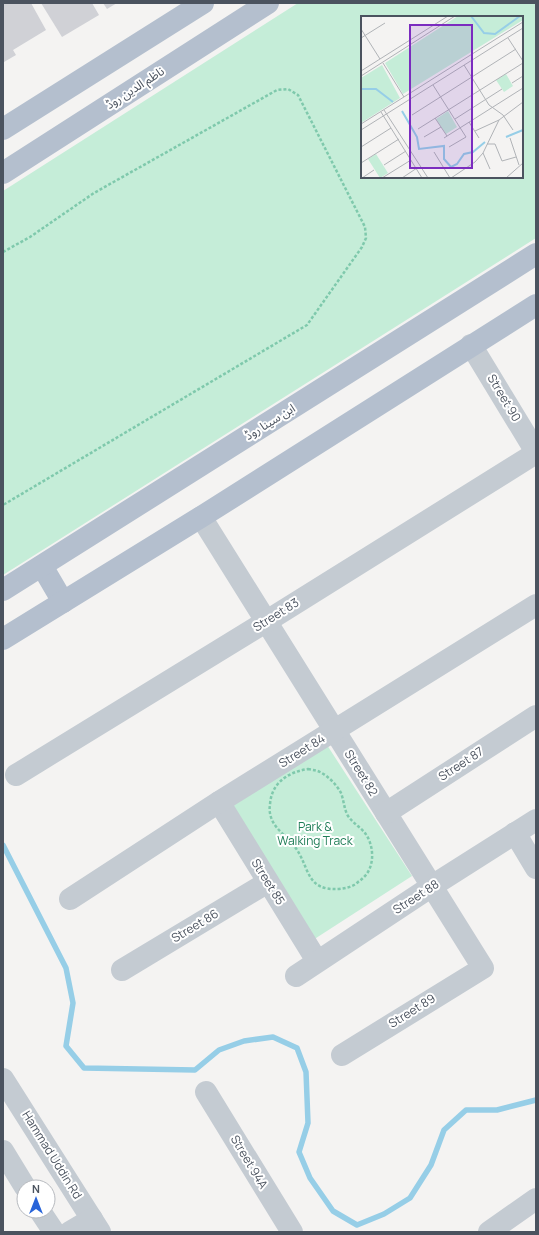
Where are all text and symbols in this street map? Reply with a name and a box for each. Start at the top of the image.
inset map [361,16,523,178]
street label: ناظم الدین روڈ [102,62,168,114]
street label: Street 90 [484,371,525,425]
street label: ابن سینا روڈ [241,399,298,444]
street label: Street 83 [249,594,302,635]
street label: Street 84 [275,730,328,771]
street label: Street 87 [435,743,487,784]
street label: Street 82 [341,746,382,799]
park label: Park & Walking Track [277,818,354,849]
street label: Street 85 [248,855,289,908]
street label: Street 88 [389,875,442,918]
street label: Street 86 [168,905,221,946]
street label: Street 89 [385,990,438,1032]
street label: Hammad Uddin Rd [18,1107,86,1202]
street label: Street 94A [227,1132,272,1192]
north arrow [16,1179,56,1219]
text: N [32,1181,40,1196]

